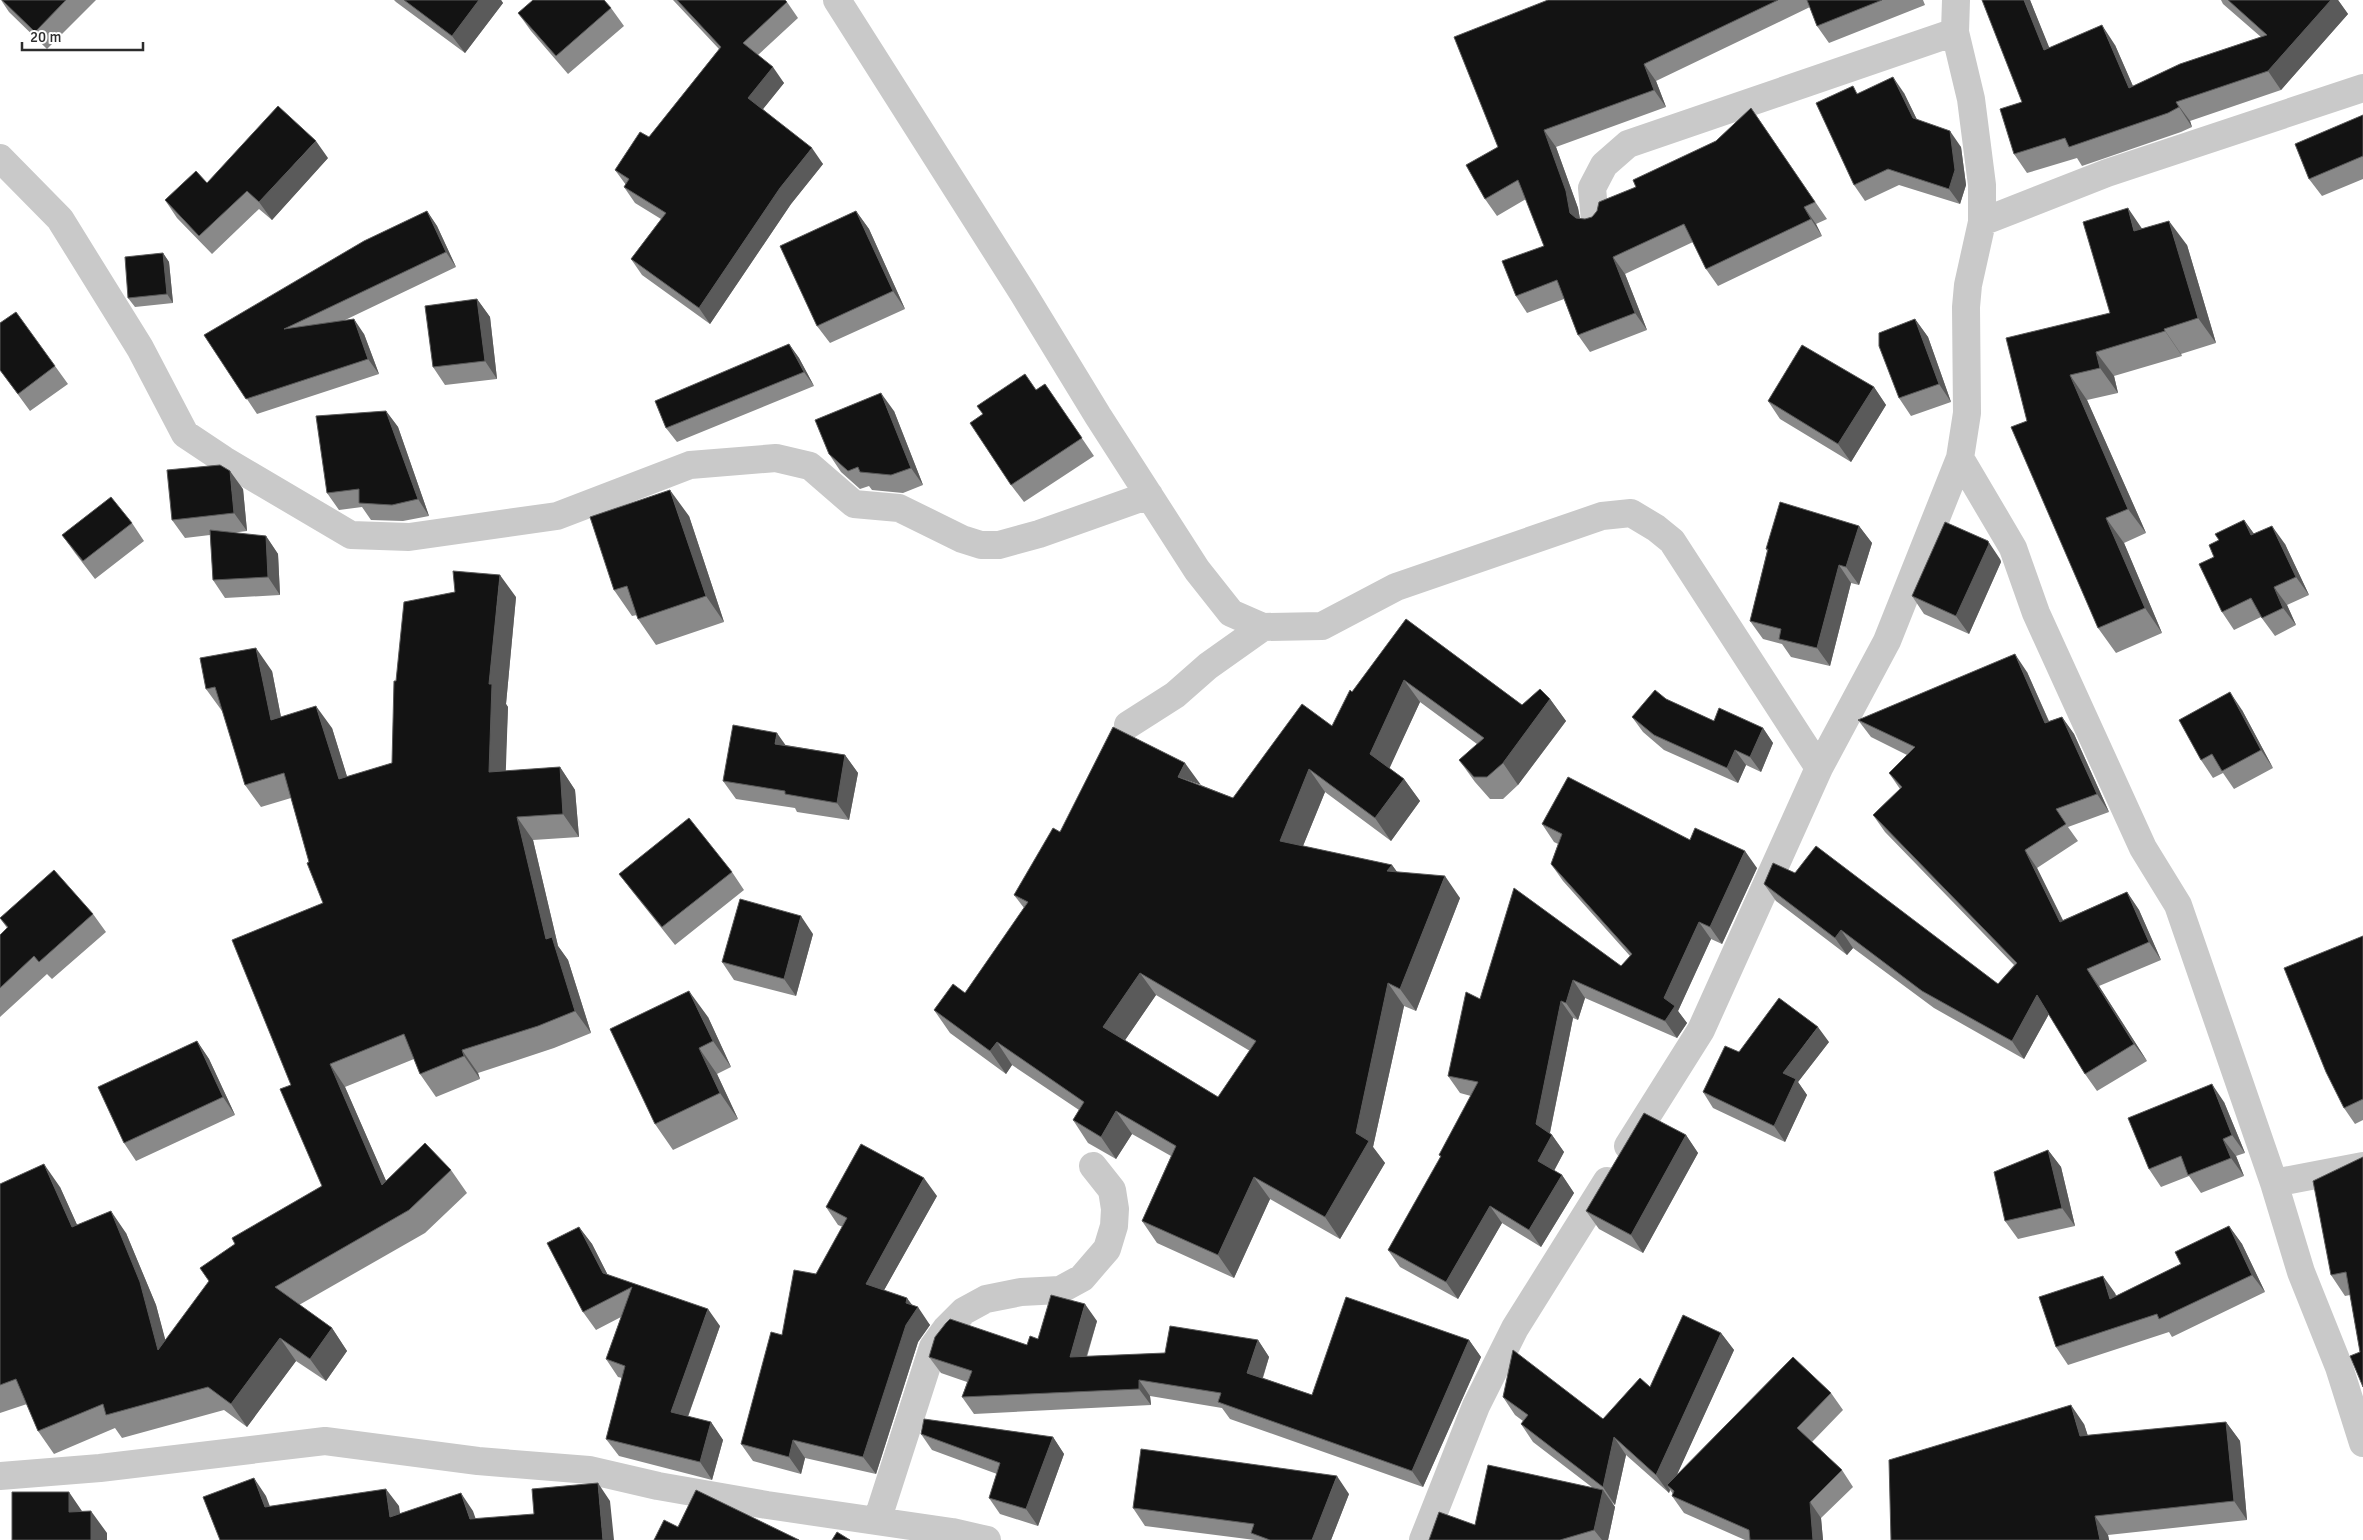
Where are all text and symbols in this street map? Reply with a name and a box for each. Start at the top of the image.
scale bar [22,20,144,52]
text: 20 m [30,28,61,46]

